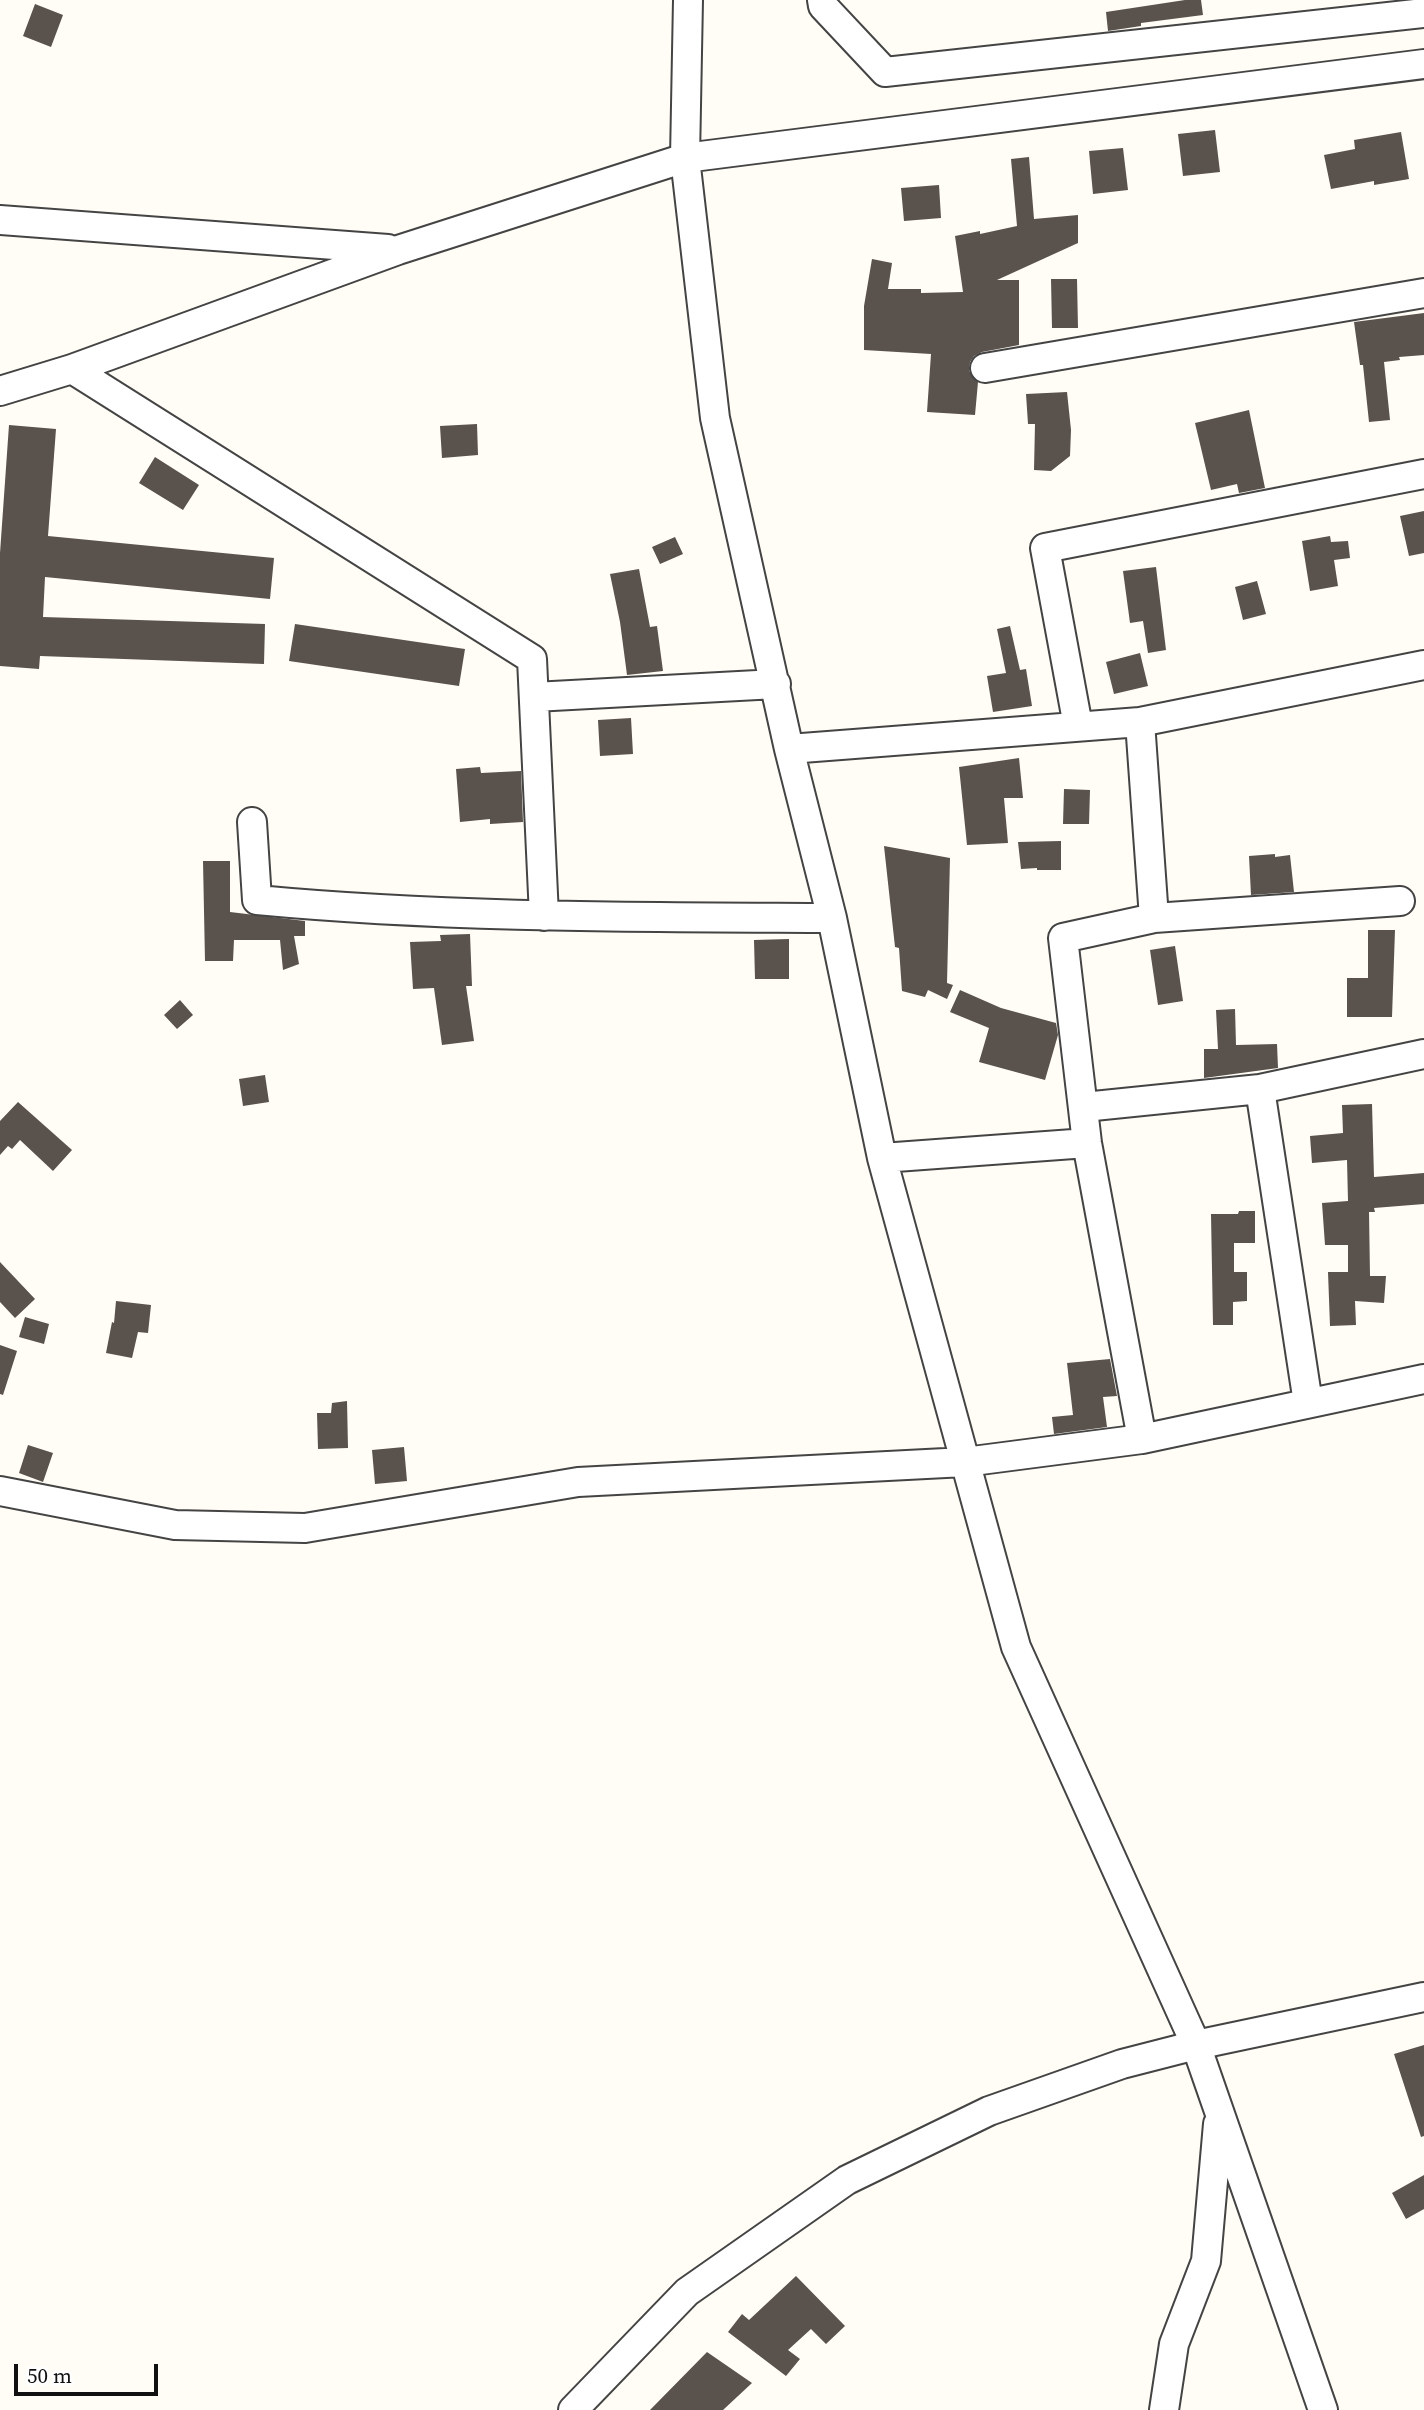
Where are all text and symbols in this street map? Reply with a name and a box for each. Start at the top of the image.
scale bar [18,2350,161,2394]
text: 50 m [27,2361,72,2390]

